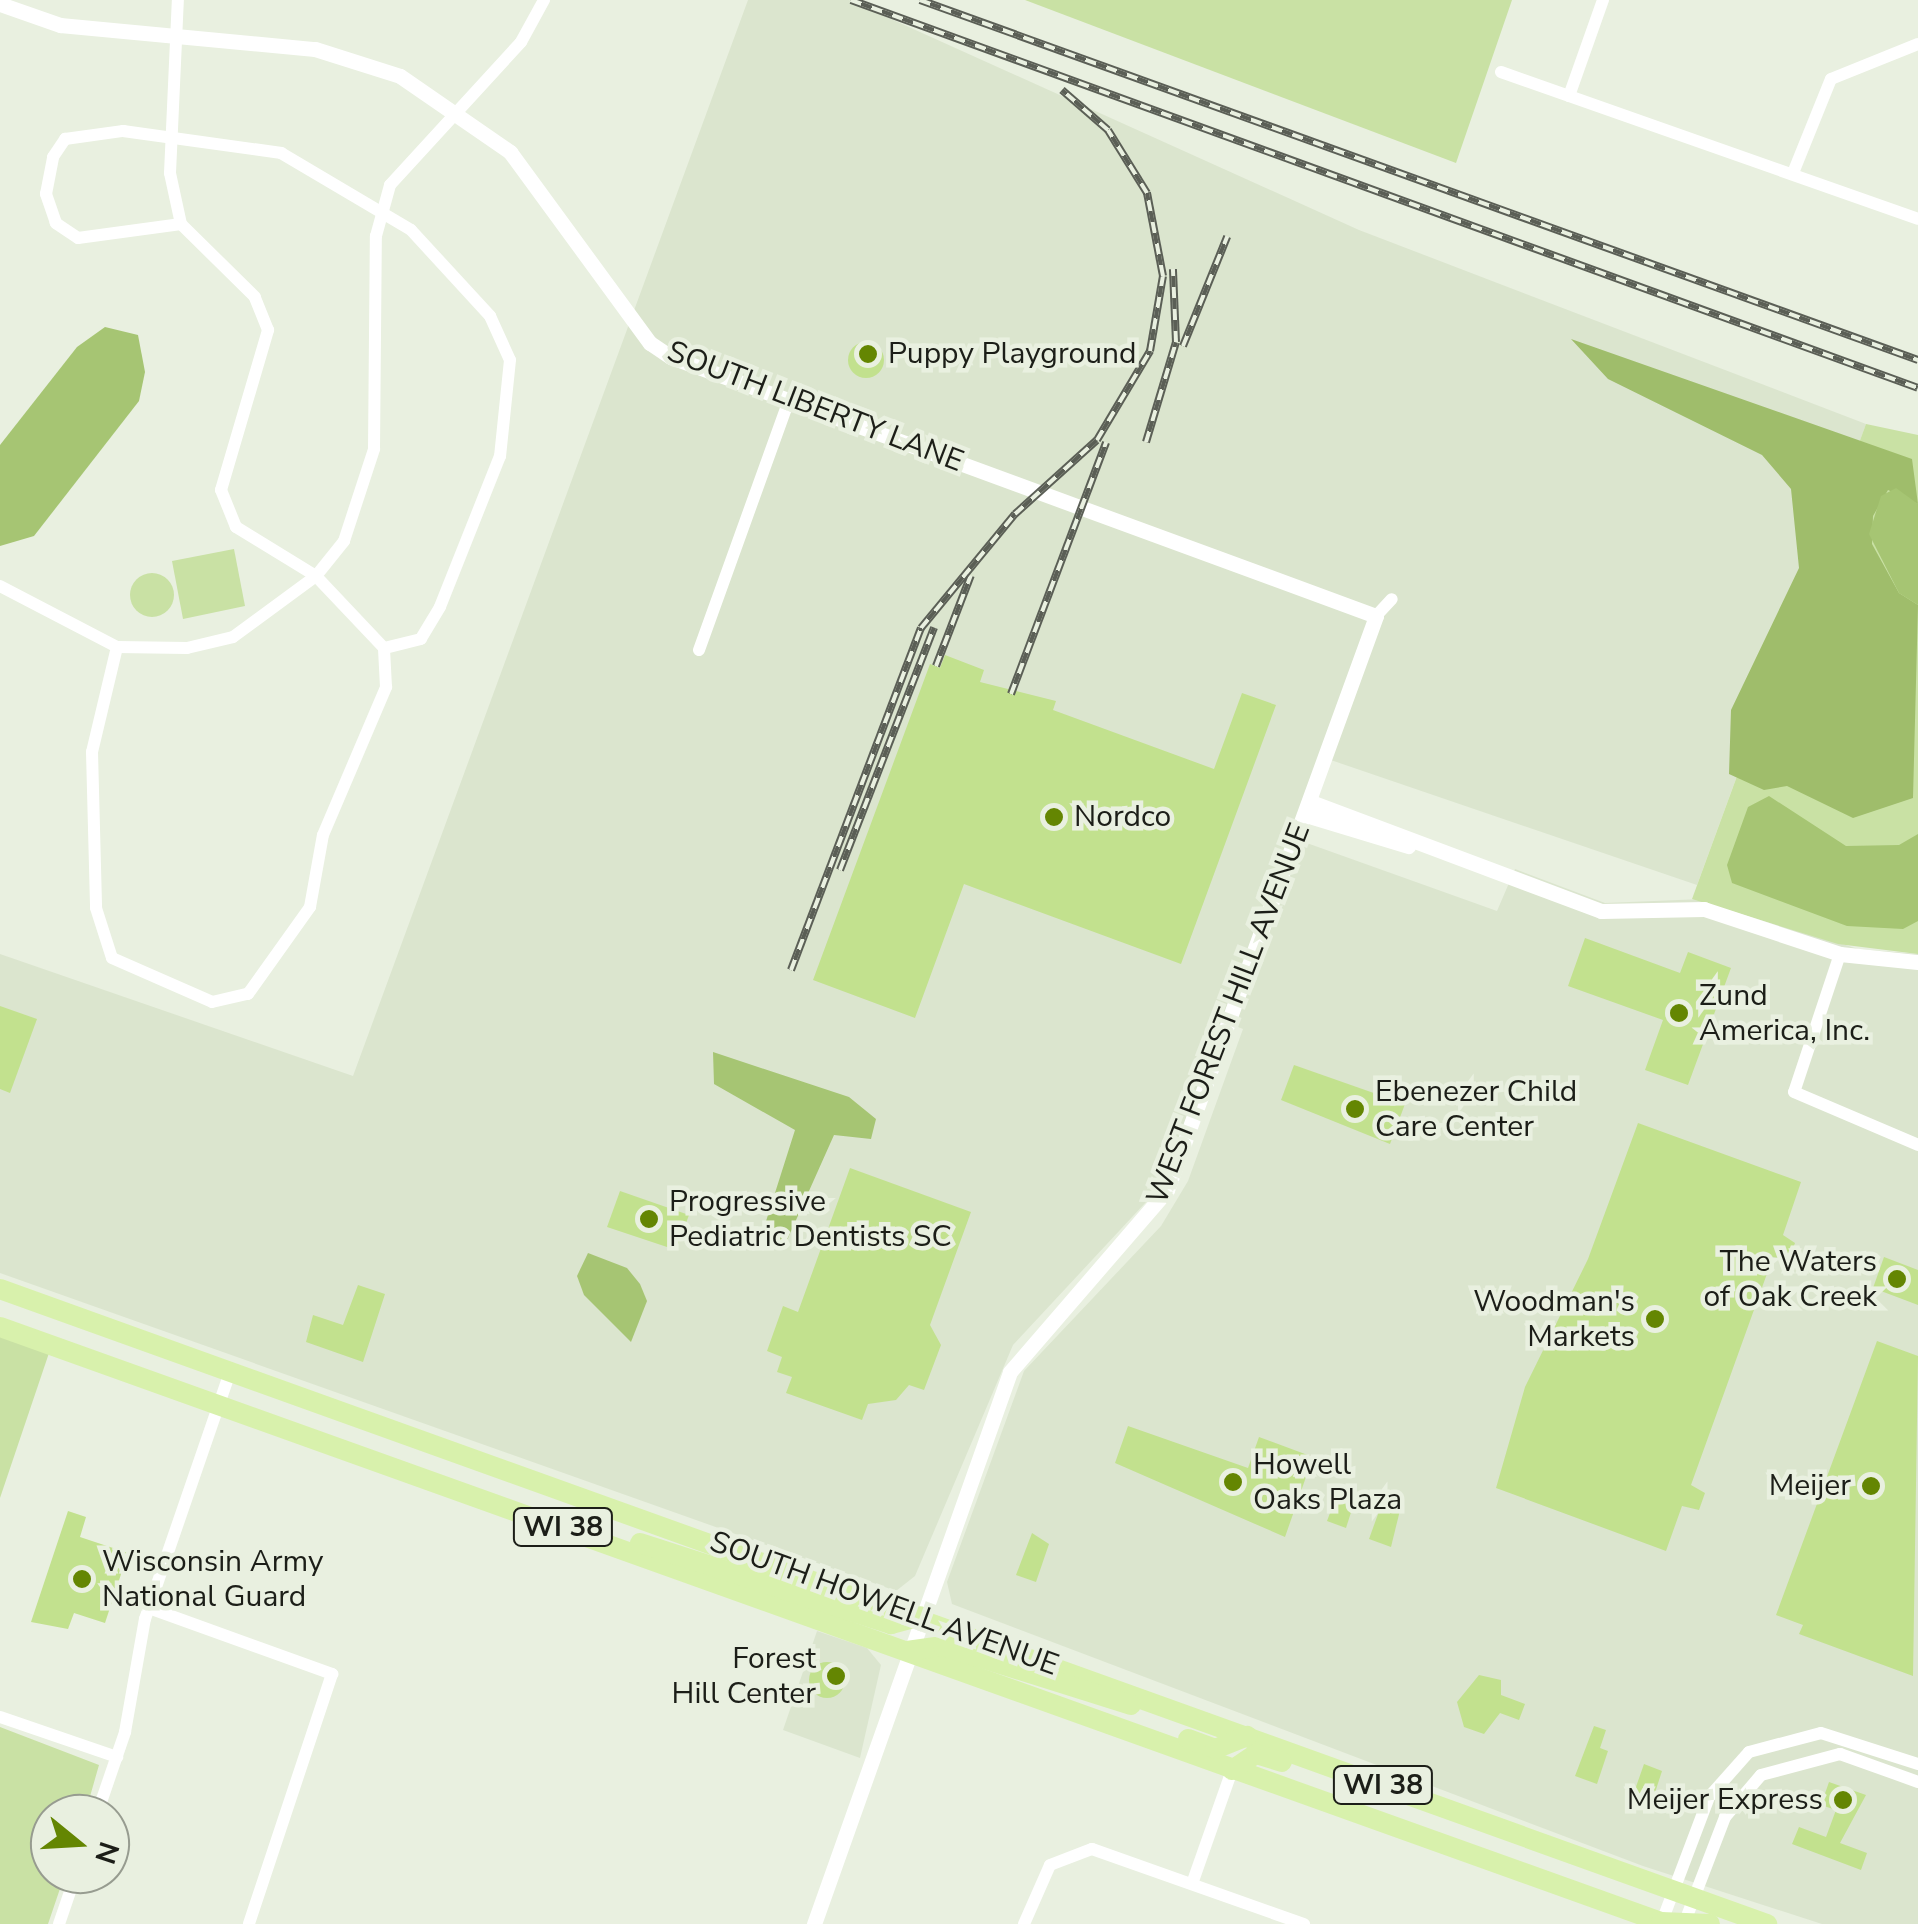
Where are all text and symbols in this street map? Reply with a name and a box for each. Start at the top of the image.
street label: SOUTH LIBERTY LANE [662,334,968,480]
place label: Puppy Playground [888,336,1137,372]
marker: Puppy Playground [857,343,879,365]
place label: Nordco [1074,799,1171,835]
marker: Nordco [1043,806,1065,828]
street label: WEST FOREST HILL AVENUE [1140,819,1318,1209]
place label: Zund America, Inc. [1699,978,1870,1048]
marker: Zund America, Inc. [1668,1002,1690,1024]
place label: Ebenezer Child Care Center [1375,1074,1577,1144]
marker: Ebenezer Child Care Center [1344,1098,1366,1120]
place label: Progressive Pediatric Dentists SC [669,1184,952,1254]
marker: Progressive Pediatric Dentists SC [638,1208,660,1230]
place label: The Waters of Oak Creek [1703,1244,1877,1314]
marker: The Waters of Oak Creek [1886,1268,1908,1290]
place label: Woodman's Markets [1473,1284,1635,1354]
marker: Woodman's Markets [1644,1308,1666,1330]
place label: Howell Oaks Plaza [1253,1447,1402,1518]
place label: Meijer [1769,1468,1851,1504]
marker: Howell Oaks Plaza [1222,1471,1244,1493]
marker: Meijer [1860,1475,1882,1497]
road number: WI 38 [510,1504,616,1550]
street label: SOUTH HOWELL AVENUE [705,1524,1063,1684]
place label: Wisconsin Army National Guard [102,1544,323,1614]
marker: Wisconsin Army National Guard [71,1568,93,1590]
place label: Forest Hill Center [672,1641,816,1712]
marker: Forest Hill Center [825,1665,847,1687]
road number: WI 38 [1330,1762,1436,1808]
place label: Meijer Express [1627,1782,1823,1818]
marker: Meijer Express [1832,1789,1854,1811]
north arrow [30,1794,130,1894]
text: N [85,1837,128,1868]

